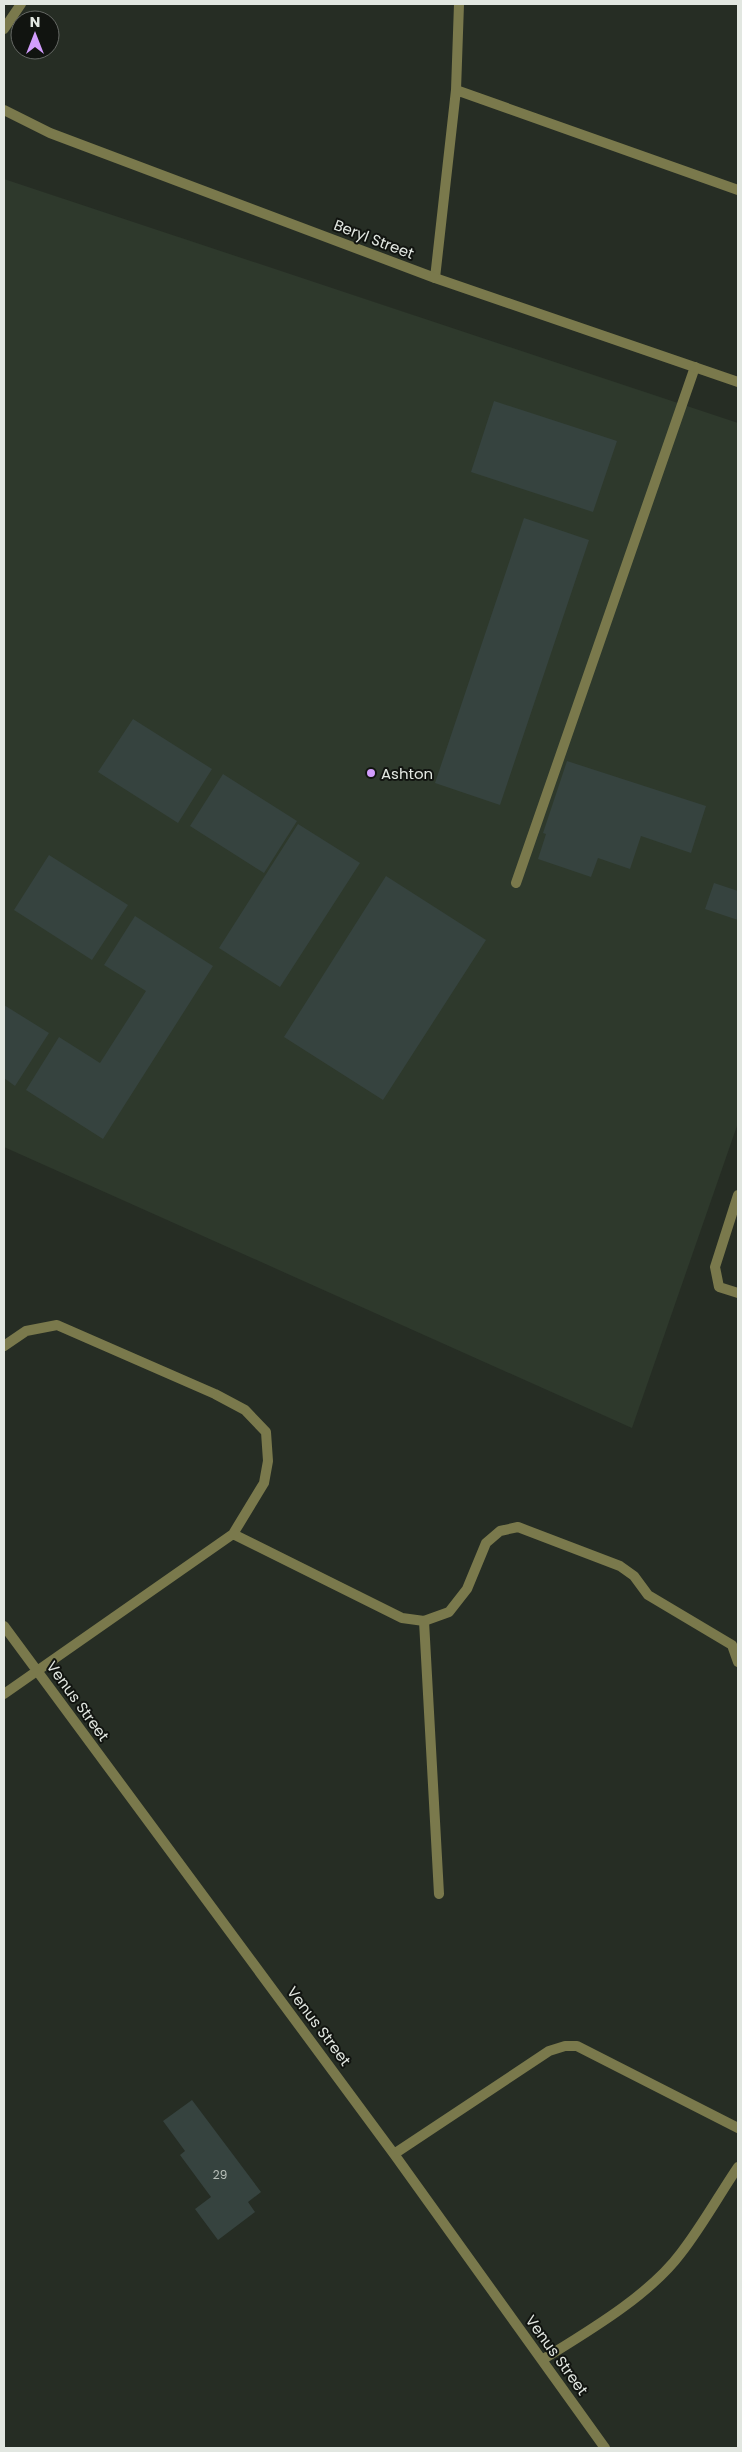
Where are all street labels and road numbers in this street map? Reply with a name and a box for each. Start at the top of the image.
street label: Beryl Street [331,214,417,264]
street label: Venus Street [42,1657,114,1745]
street label: Venus Street [282,1982,356,2070]
street label: Venus Street [521,2311,593,2399]

